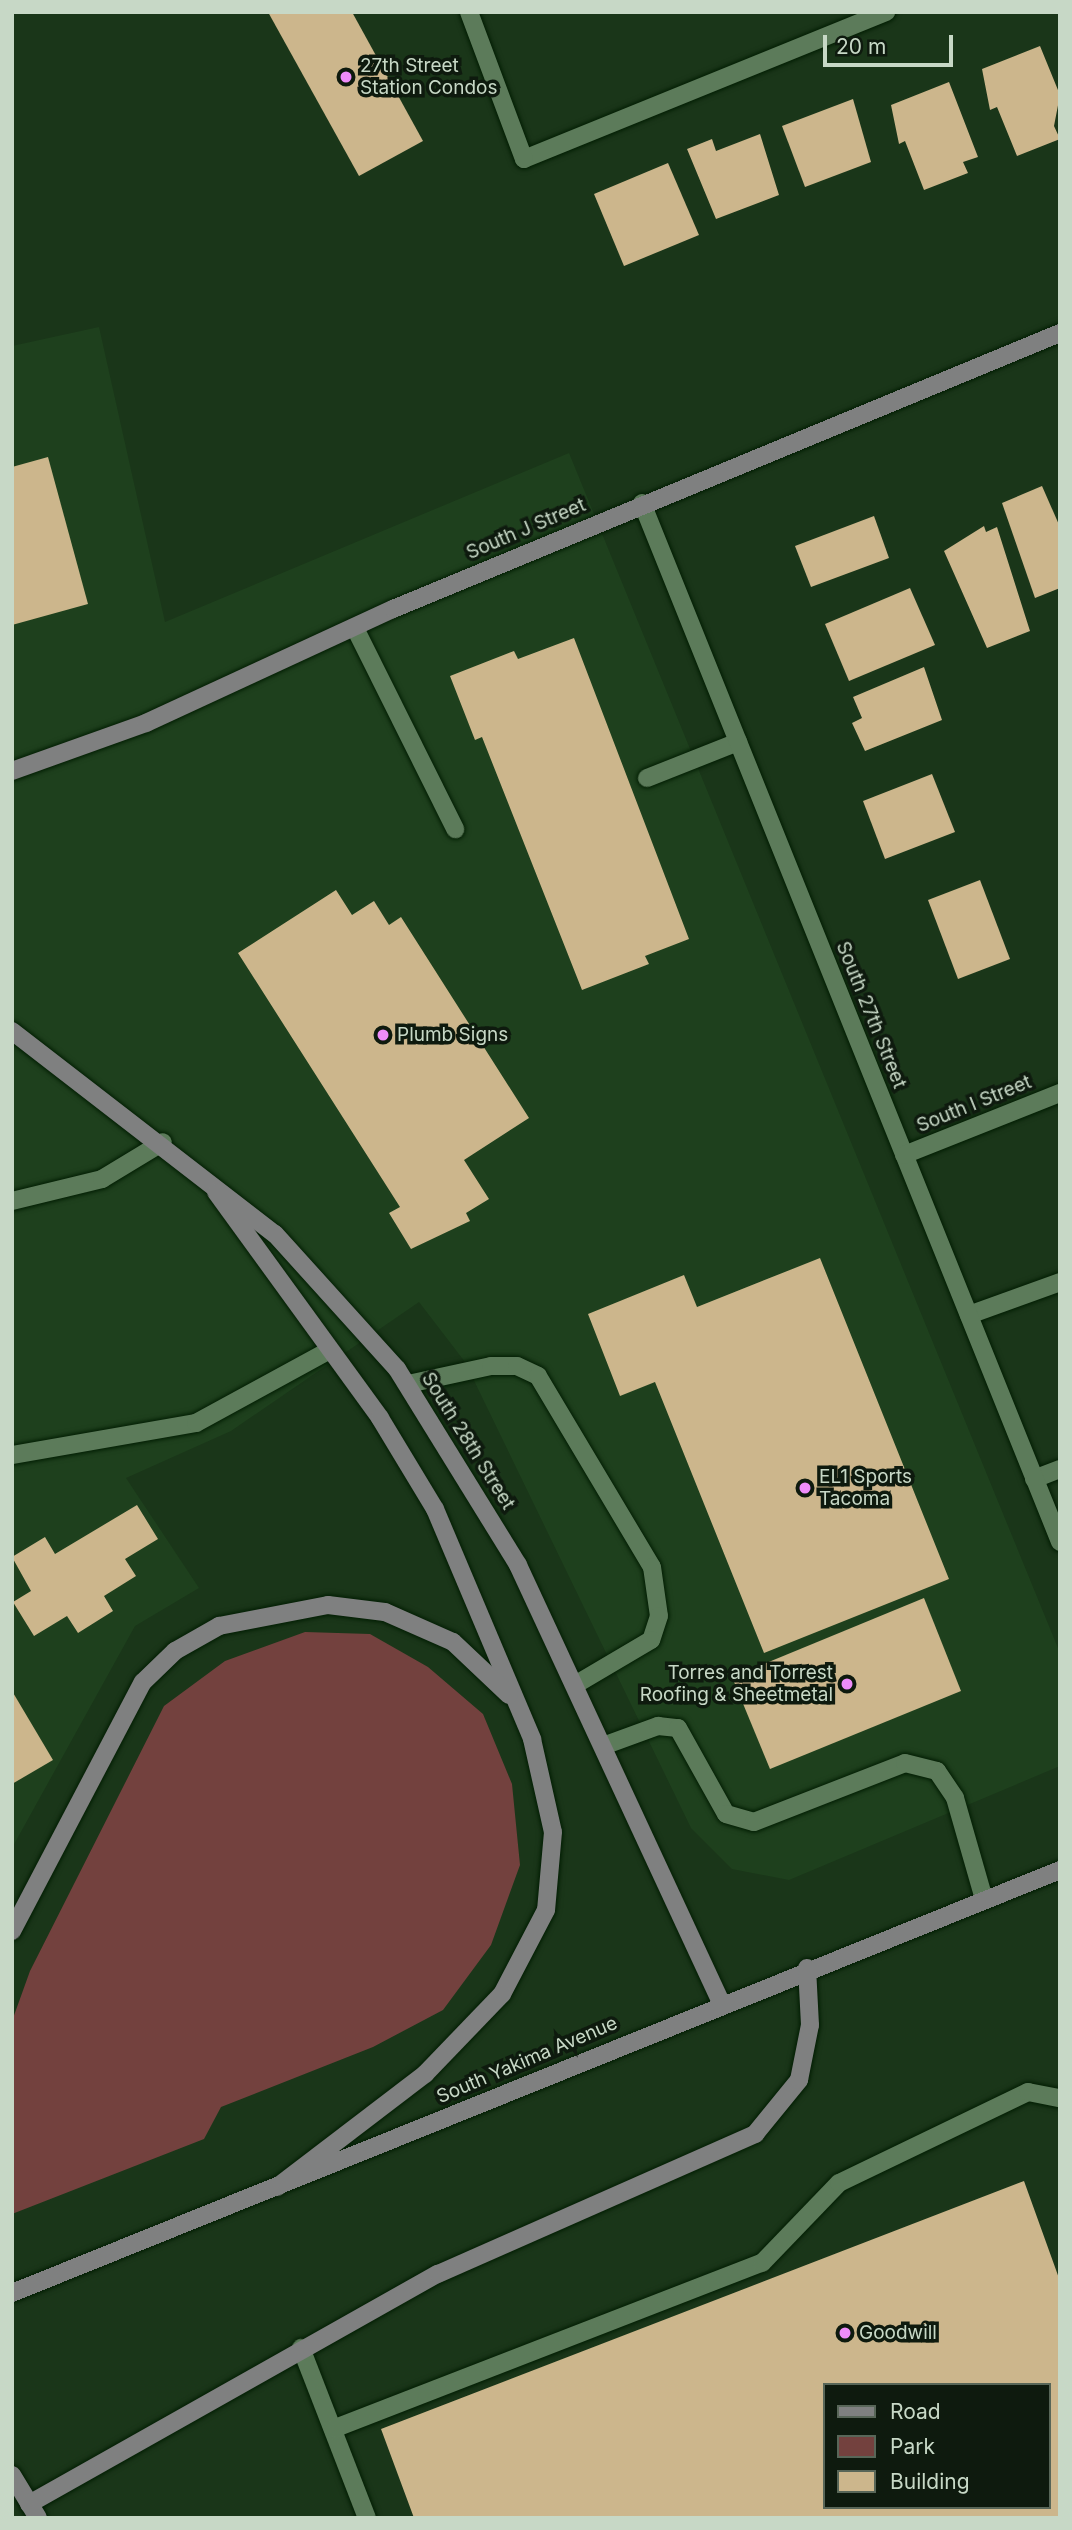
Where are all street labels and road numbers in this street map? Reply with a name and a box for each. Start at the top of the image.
street label: South J Street [463,494,589,564]
street label: South 27th Street [831,938,911,1092]
street label: South I Street [913,1071,1035,1137]
street label: South 28th Street [417,1368,519,1514]
street label: South Yakima Avenue [433,2012,621,2108]

